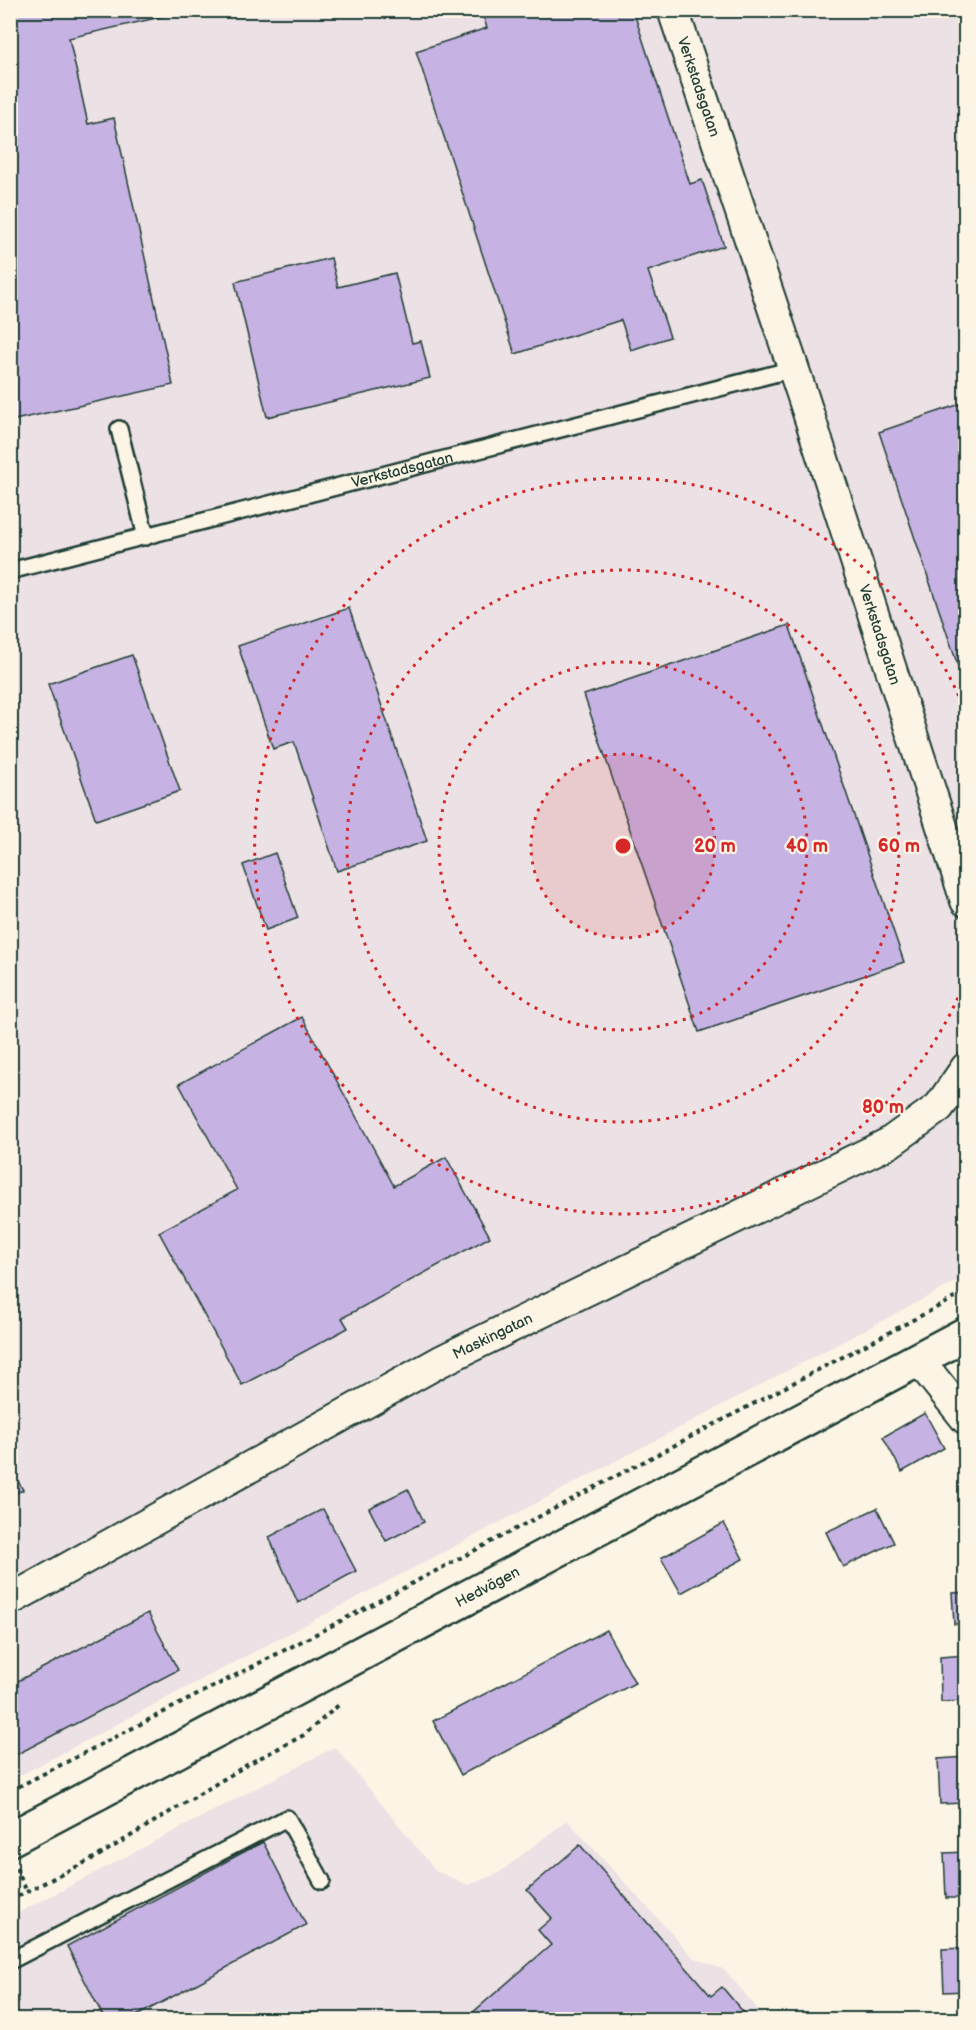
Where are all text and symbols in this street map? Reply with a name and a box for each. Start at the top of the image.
street label: Verkstadsgatan [673,35,724,139]
street label: Verkstadsgatan [349,448,455,493]
street label: Verkstadsgatan [854,582,904,687]
centre of rings [613,836,633,856]
text: 20 m [694,836,736,857]
text: 40 m [786,836,828,857]
text: 60 m [878,836,920,857]
text: 80 m [862,1097,904,1118]
street label: Maskingatan [450,1309,536,1364]
street label: Hedvägen [452,1562,523,1612]

